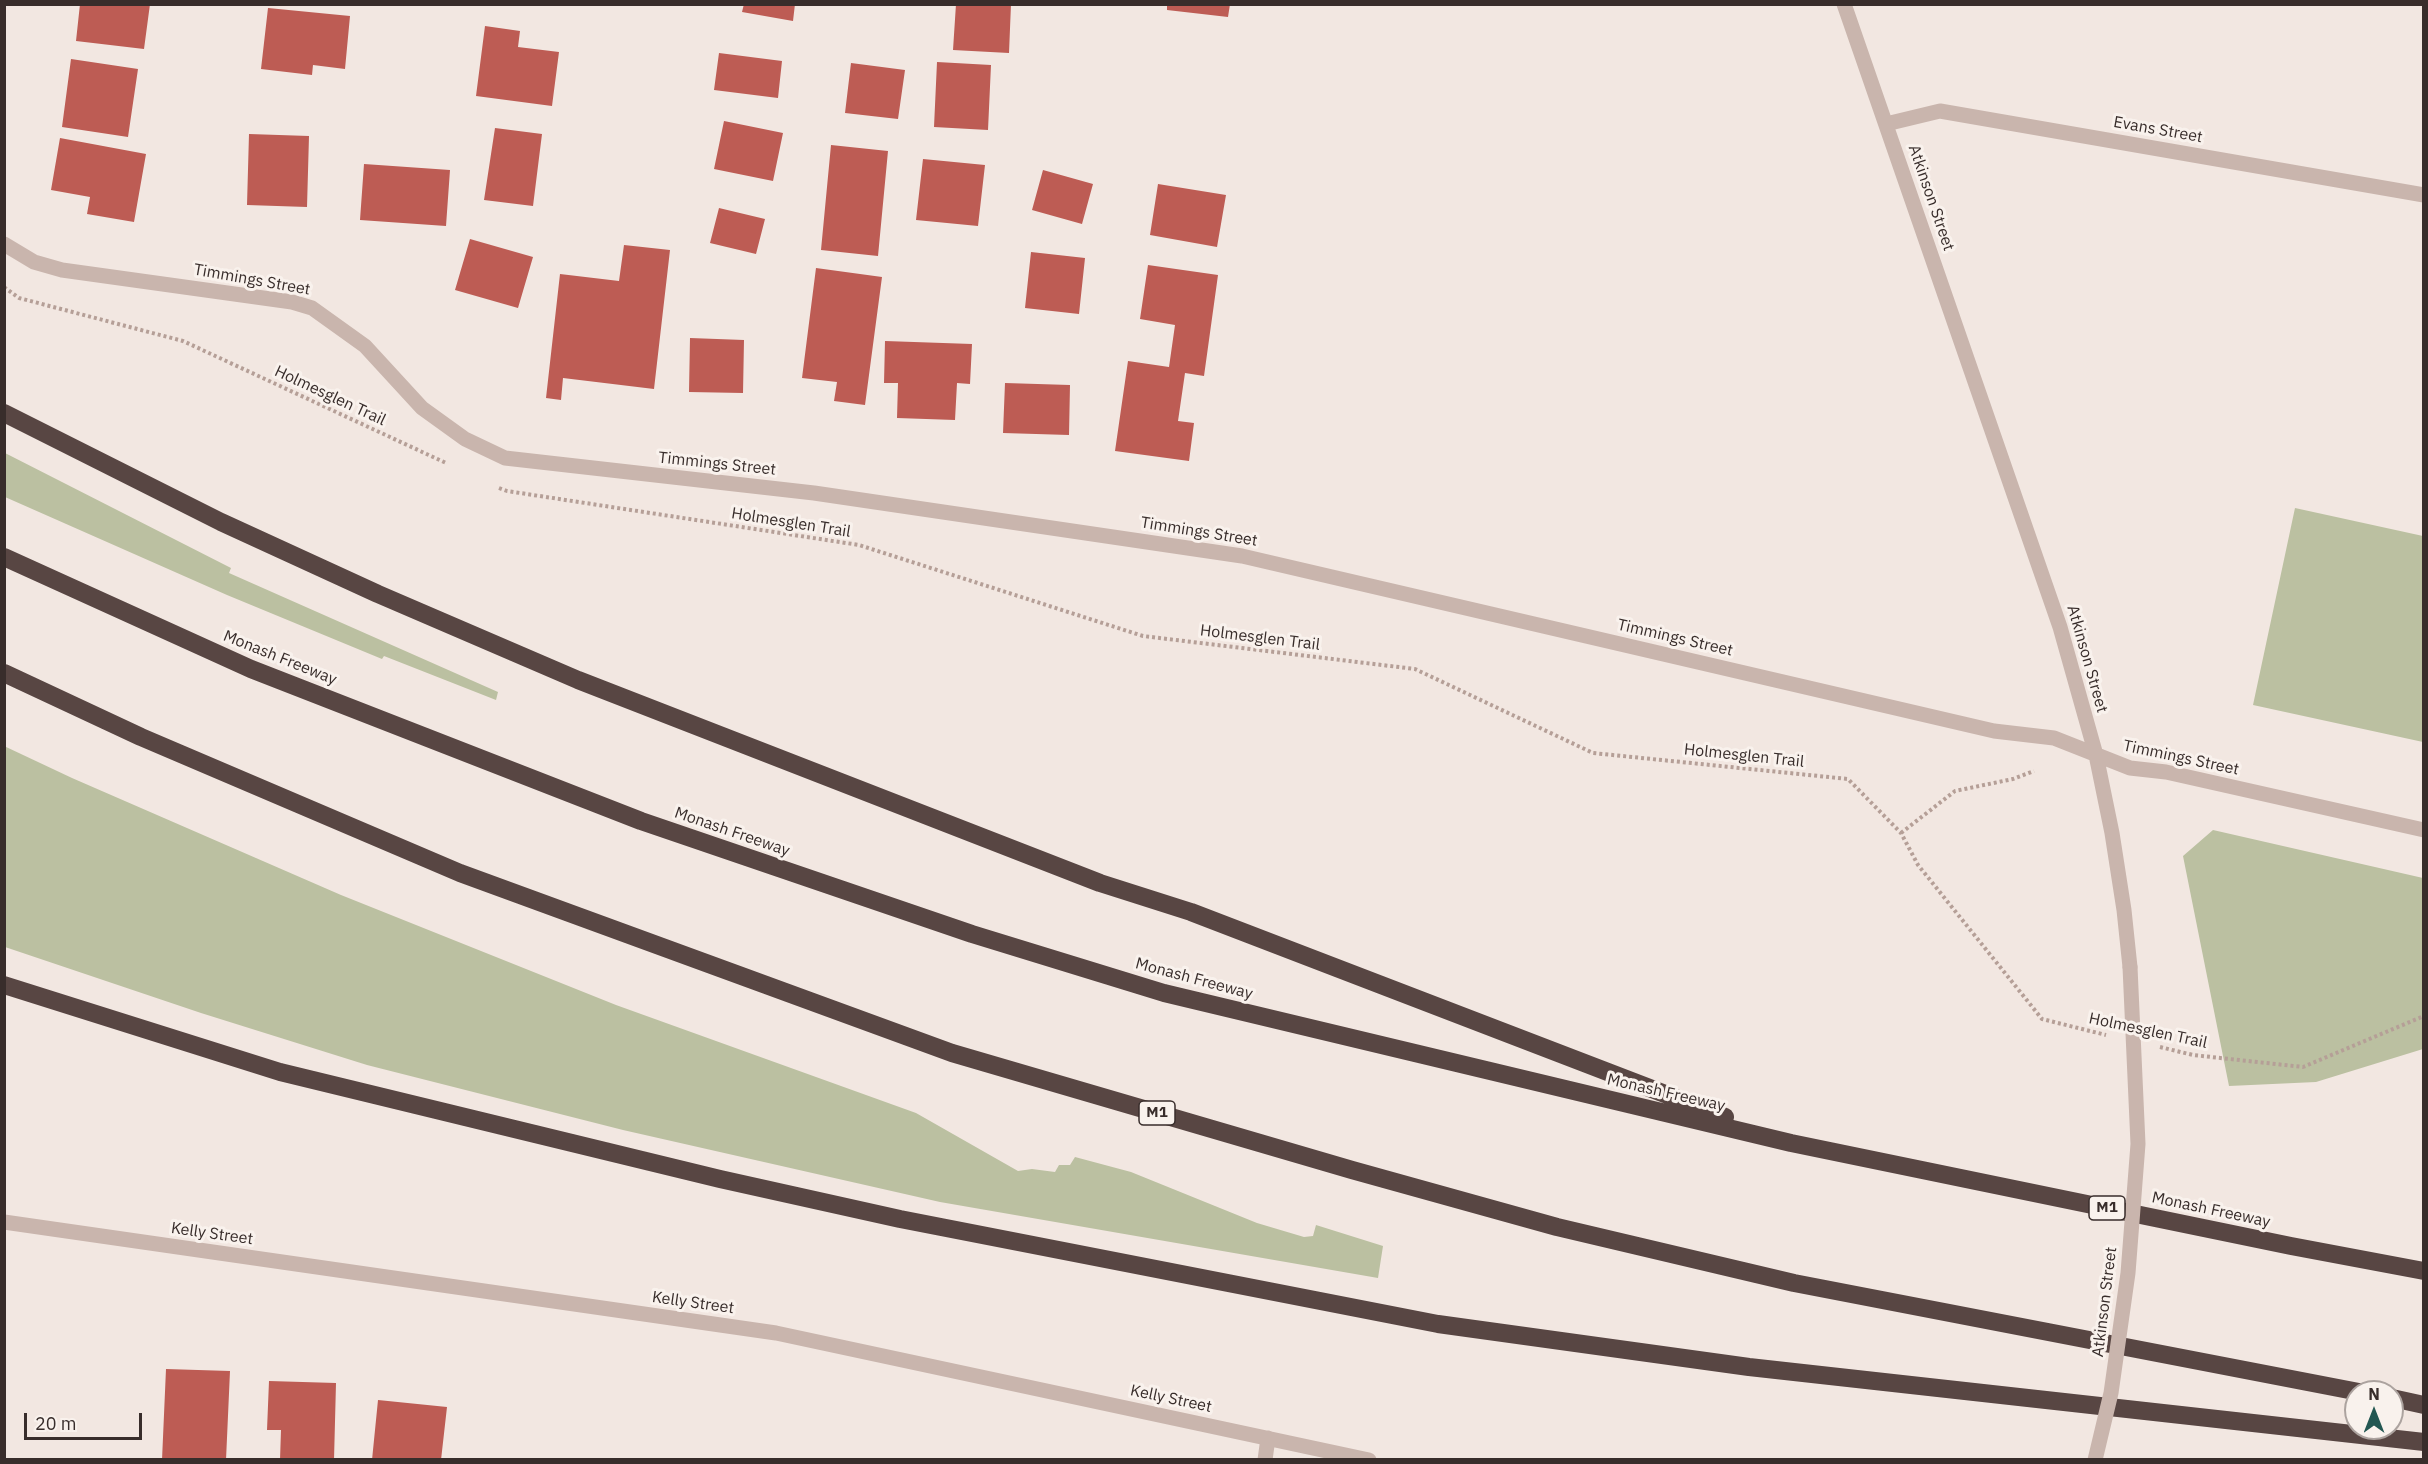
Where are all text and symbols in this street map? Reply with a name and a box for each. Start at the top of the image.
street label: Evans Street [2112,113,2204,147]
street label: Atkinson Street [1904,142,1958,254]
street label: Timmings Street [192,260,312,300]
street label: Holmesglen Trail [271,362,389,430]
street label: Timmings Street [657,448,777,480]
street label: Holmesglen Trail [730,504,852,542]
street label: Timmings Street [1139,513,1259,551]
street label: Atkinson Street [2062,603,2112,715]
street label: Timmings Street [1615,615,1735,661]
street label: Holmesglen Trail [1199,621,1321,655]
street label: Monash Freeway [220,626,340,690]
street label: Timmings Street [2121,736,2241,780]
street label: Holmesglen Trail [1683,740,1805,772]
street label: Monash Freeway [672,803,792,861]
street label: Monash Freeway [1133,954,1255,1004]
street label: Holmesglen Trail [2087,1009,2209,1053]
street label: Monash Freeway [1605,1070,1727,1116]
road number: M1 [1139,1101,1175,1125]
street label: Monash Freeway [2150,1188,2272,1232]
road number: M1 [2089,1196,2125,1220]
street label: Kelly Street [170,1219,254,1249]
street label: Atkinson Street [2089,1246,2121,1358]
street label: Kelly Street [651,1288,735,1318]
north arrow [2344,1380,2404,1440]
street label: Kelly Street [1129,1381,1213,1417]
text: N [2368,1384,2380,1404]
scale bar [27,1401,146,1439]
text: 20 m [35,1412,77,1435]

